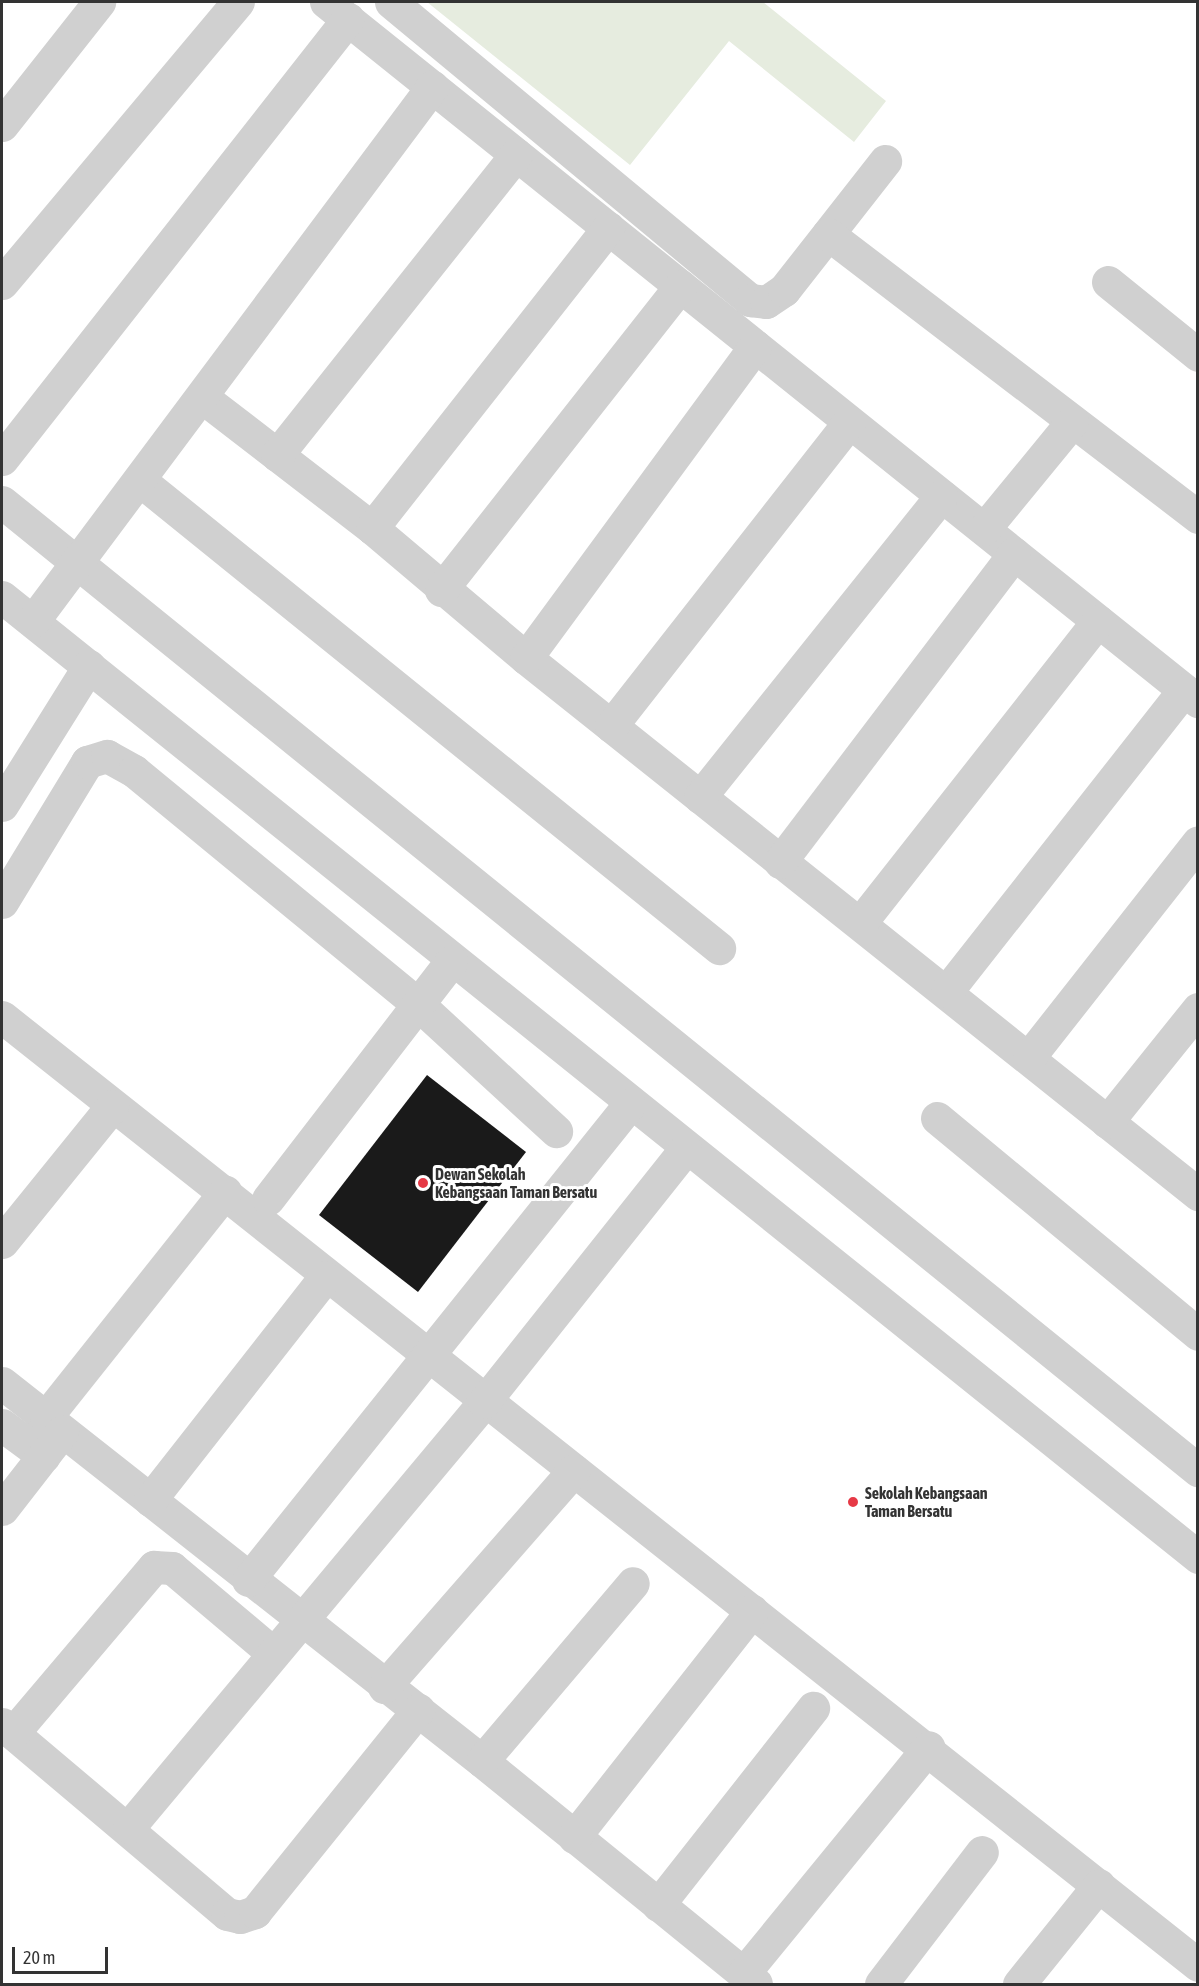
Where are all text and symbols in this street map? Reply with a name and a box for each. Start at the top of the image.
place label: Dewan Sekolah Kebangsaan Taman Bersatu [435,1164,597,1202]
marker: Dewan Sekolah Kebangsaan Taman Bersatu [416,1176,430,1190]
place label: Sekolah Kebangsaan Taman Bersatu [865,1483,988,1521]
marker: Sekolah Kebangsaan Taman Bersatu [846,1495,860,1509]
scale bar [15,1935,111,1973]
text: 20 m [23,1947,55,1968]

